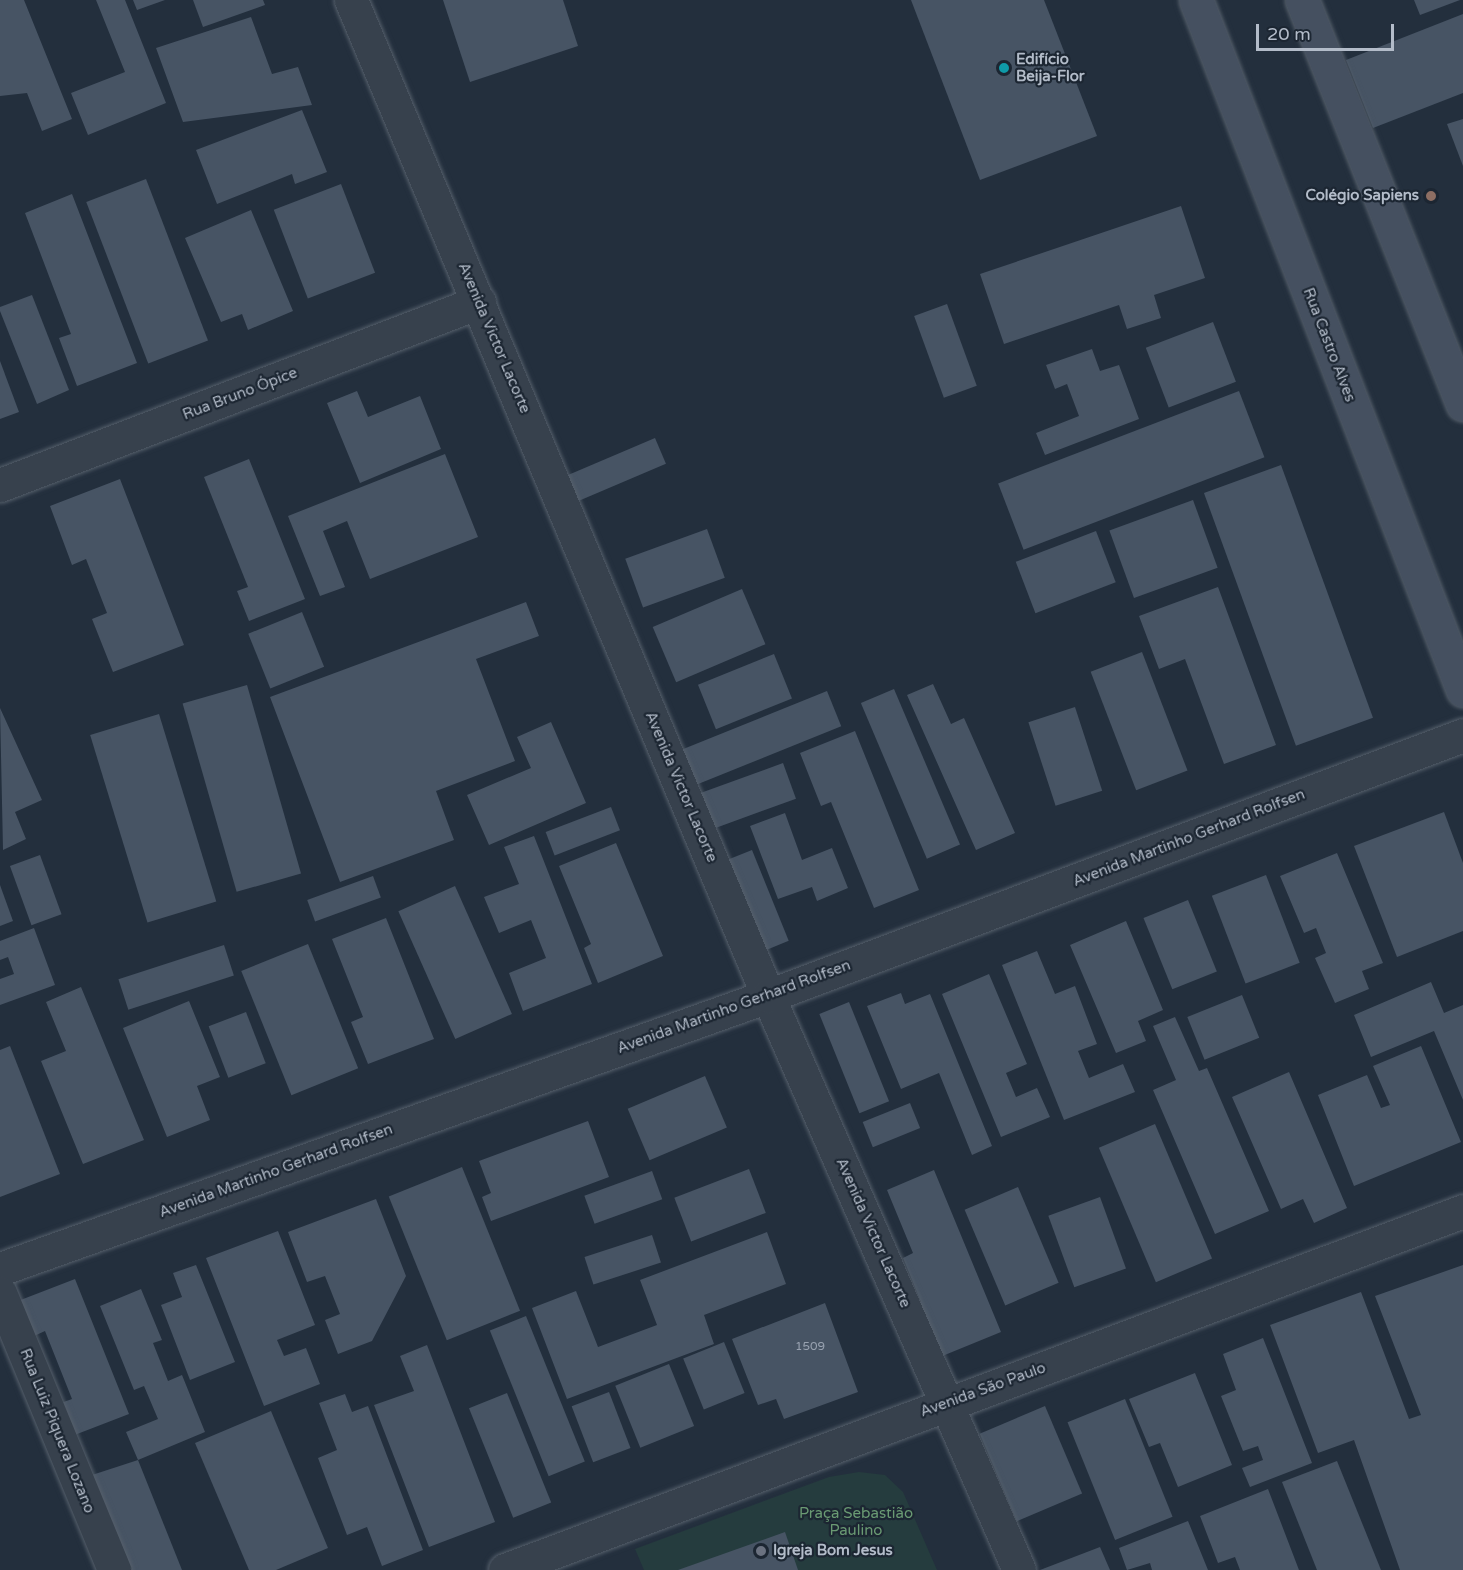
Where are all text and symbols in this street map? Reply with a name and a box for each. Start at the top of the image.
scale bar [1259,12,1397,50]
text: 20 m [1267,23,1311,45]
place label: Edifício Beija-Flor [1016,50,1085,85]
marker: Edifício Beija-Flor [997,61,1011,75]
place label: Colégio Sapiens [1306,187,1419,205]
marker: Colégio Sapiens [1424,189,1438,203]
street label: Avenida Victor Lacorte [454,260,534,416]
street label: Rua Castro Alves [1299,285,1359,405]
street label: Rua Bruno Ópice [180,364,300,424]
street label: Avenida Victor Lacorte [641,709,721,865]
street label: Avenida Martinho Gerhard Rolfsen [1070,785,1308,891]
street label: Avenida Martinho Gerhard Rolfsen [615,956,853,1058]
street label: Avenida Martinho Gerhard Rolfsen [157,1120,395,1222]
street label: Avenida Victor Lacorte [832,1155,914,1311]
house number: 1509 [795,1340,825,1354]
street label: Rua Luiz Piquera Lozano [16,1346,98,1516]
street label: Avenida São Paulo [918,1359,1048,1421]
park label: Praça Sebastião Paulino [799,1504,913,1539]
place label: Igreja Bom Jesus [773,1542,893,1560]
marker: Igreja Bom Jesus [754,1544,768,1558]

